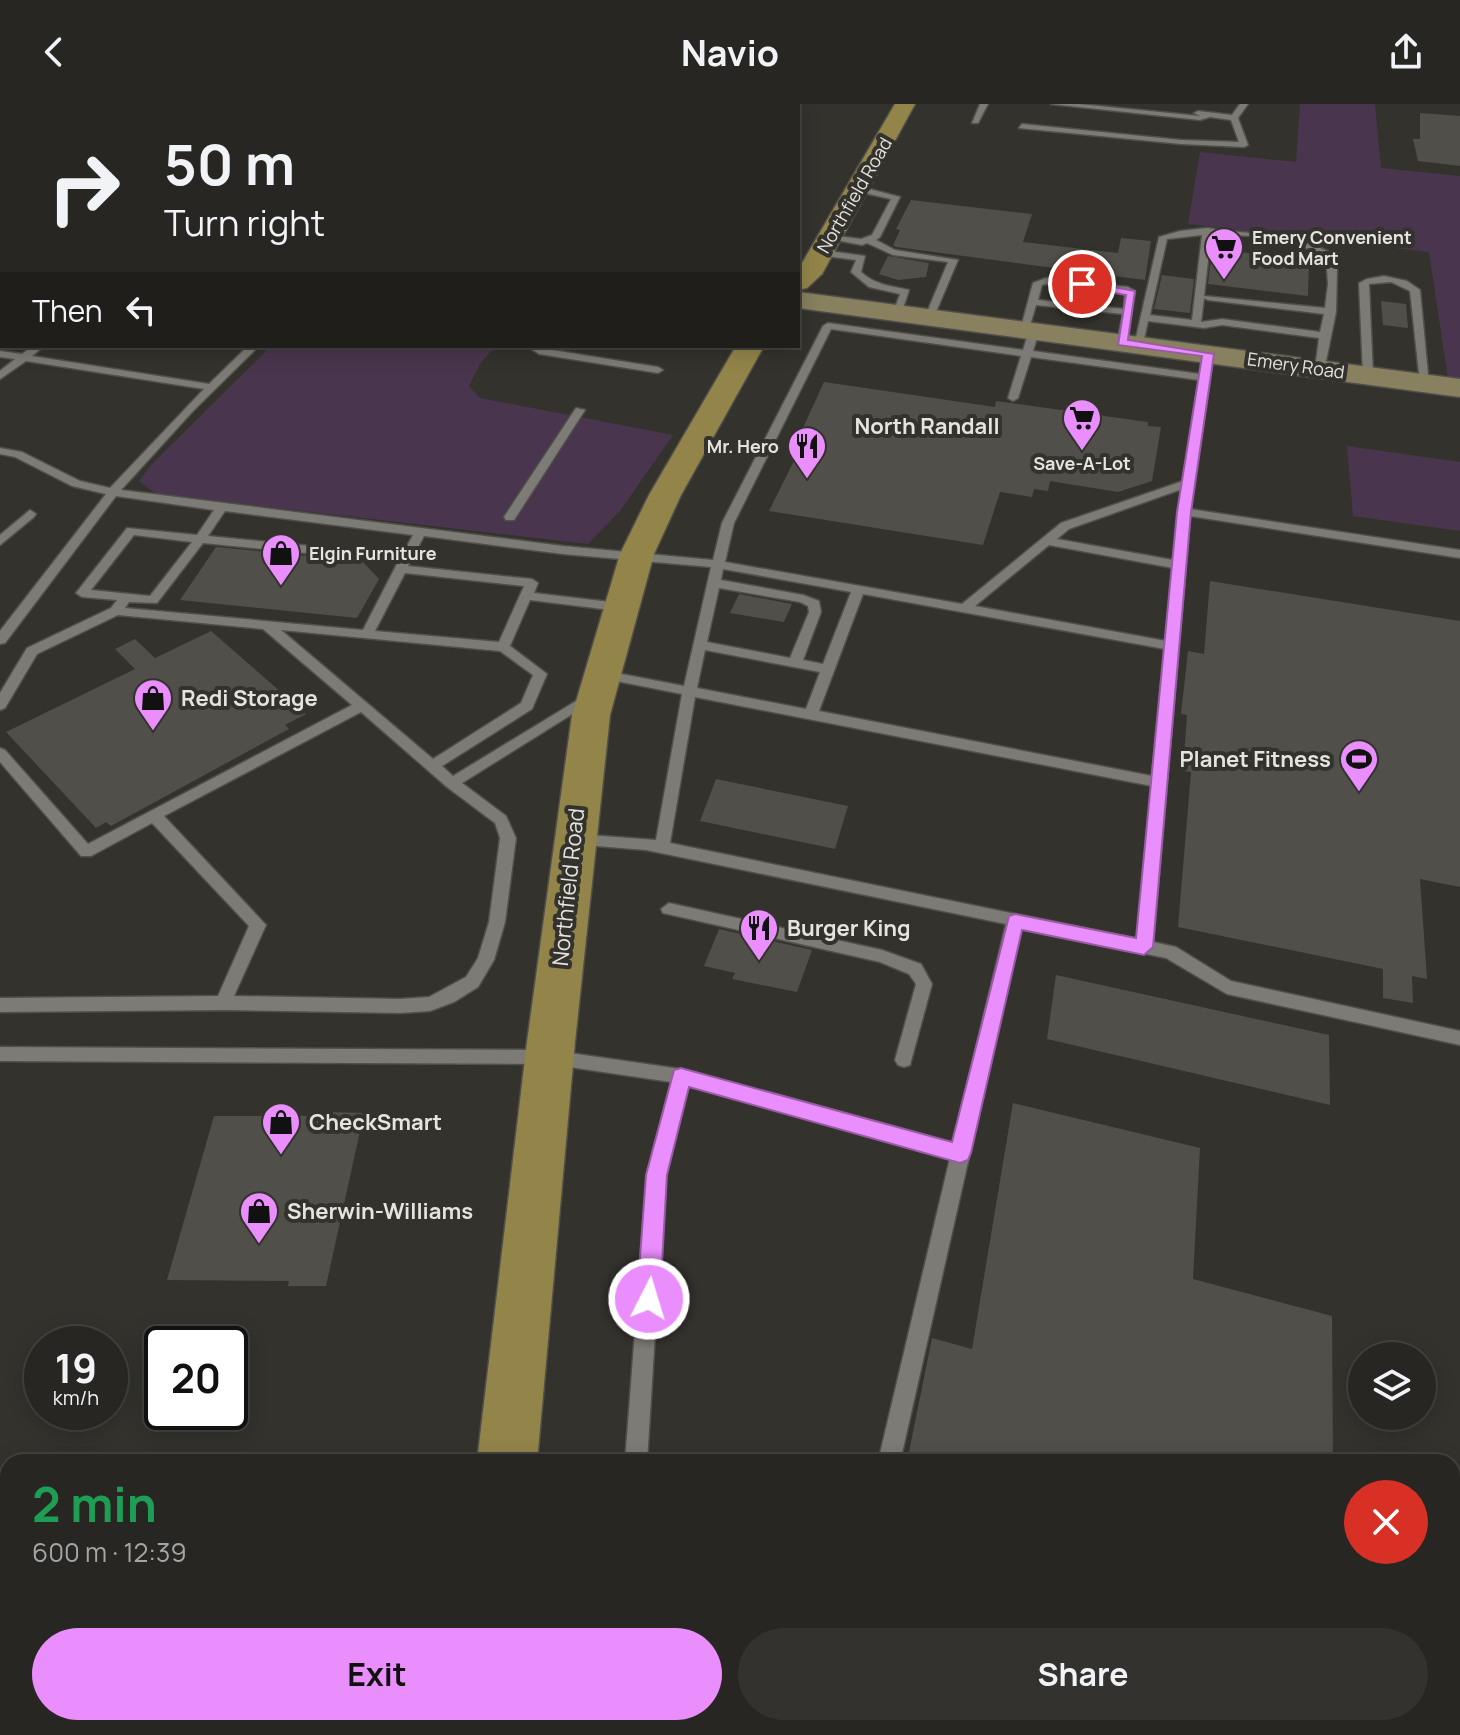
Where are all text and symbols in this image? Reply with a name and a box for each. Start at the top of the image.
text: Navio [681,28,779,77]
icon: back [32,30,76,74]
icon: share [1384,30,1428,74]
text: 50 m [164,125,295,202]
street label: Northfield Road [811,133,897,257]
icon: right [32,136,136,240]
text: Turn right [164,198,325,247]
place label: Emery Convenient Food Mart [1252,225,1412,270]
supermarket icon: Emery Convenient Food Mart [1203,226,1245,281]
pin [1048,250,1116,318]
icon: arrive [1060,262,1104,306]
icon: left [119,288,163,332]
text: Then [32,290,103,331]
street label: Emery Road [1246,346,1346,384]
supermarket icon: Save-A-Lot [1061,397,1103,452]
district label: North Randall [854,411,1000,441]
restaurant icon: Mr. Hero [786,425,828,480]
place label: Mr. Hero [707,434,779,458]
place label: Save-A-Lot [1033,451,1131,475]
shop icon: Elgin Furniture [260,532,302,587]
place label: Elgin Furniture [309,541,437,565]
shop icon: Redi Storage [132,677,174,732]
place label: Redi Storage [181,683,318,713]
sports icon: Planet Fitness [1338,738,1380,793]
place label: Planet Fitness [1180,744,1331,774]
street label: Northfield Road [545,807,591,967]
restaurant icon: Burger King [738,907,780,962]
place label: Burger King [787,913,911,943]
shop icon: CheckSmart [260,1101,302,1156]
place label: CheckSmart [309,1107,442,1137]
shop icon: Sherwin-Williams [238,1190,280,1245]
place label: Sherwin-Williams [287,1196,473,1226]
position arrow [607,1257,691,1341]
speed limit sign: 20 [144,1326,248,1430]
text: 19 [55,1340,97,1395]
map controls [1348,1342,1436,1430]
button: layers [1348,1342,1436,1430]
text: km/h [53,1384,99,1411]
text: 2 min [32,1471,157,1536]
button: close [1344,1480,1428,1564]
text: 600 m · 12:39 [32,1534,187,1570]
button: Exit [32,1628,722,1720]
button: Share [738,1628,1428,1720]

